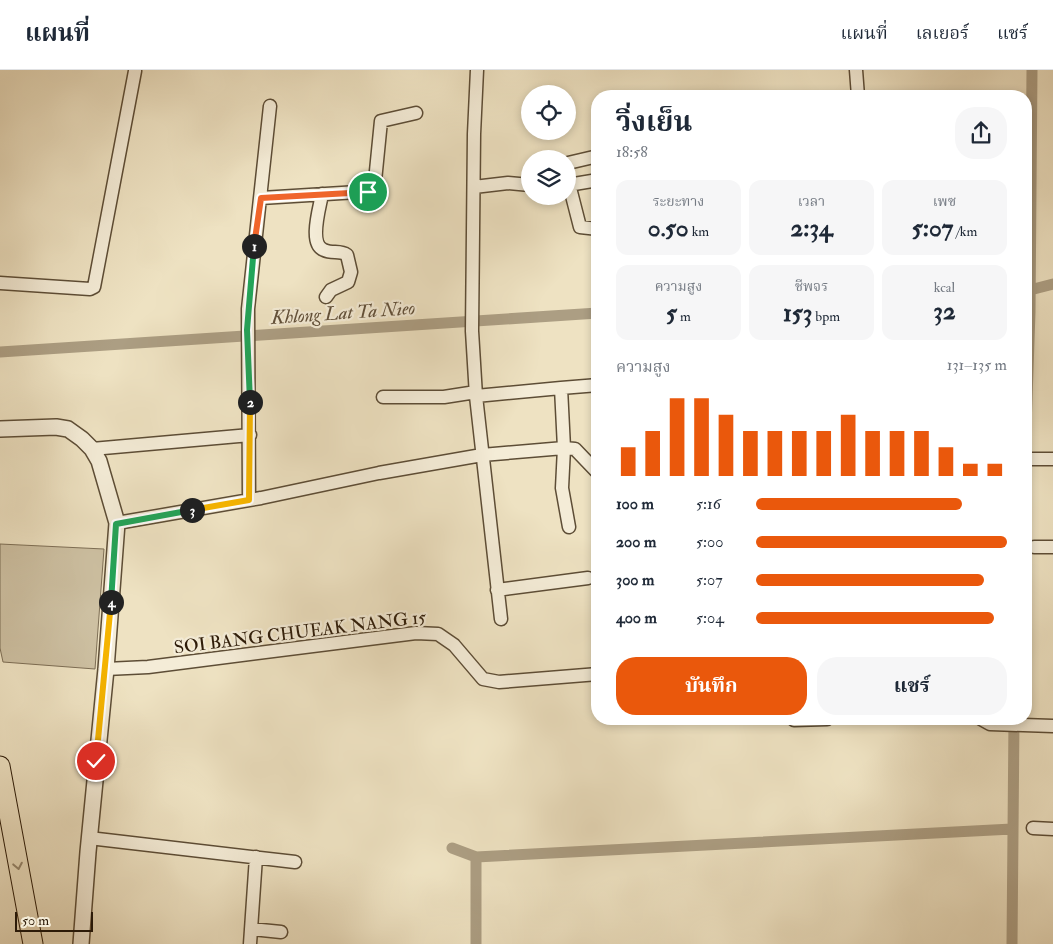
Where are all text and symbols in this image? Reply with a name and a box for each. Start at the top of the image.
text: แผนที่ [25,18,90,49]
text: แผนที่ [840,22,888,45]
text: เลเยอร์ [916,22,969,45]
text: แชร์ [997,22,1028,45]
map controls [521,85,576,205]
button: locate [521,85,576,140]
text: วิ่งเย็น [616,105,692,140]
button: share [955,107,1007,159]
text: 18:58 [616,142,648,162]
button: layers [521,150,576,205]
pin [347,171,389,213]
icon: arrive [354,178,382,206]
text: ระยะทาง [653,193,704,210]
text: เวลา [798,193,825,210]
text: เพซ [933,193,956,210]
text: 0.50 [648,213,689,244]
text: 2:34 [791,213,832,244]
text: 5:07 [912,213,953,244]
text: km [689,223,709,240]
text: /km [953,223,977,240]
pin: 1 [242,234,266,258]
text: 1 [252,238,257,255]
text: ความสูง [655,278,702,295]
text: ชีพจร [795,278,828,295]
text: kcal [934,279,955,296]
water label: Khlong Lat Ta Nieo [269,296,416,330]
text: 32 [933,296,956,327]
text: 5 [666,298,677,329]
text: 153 [783,298,812,329]
text: m [677,308,691,325]
text: bpm [812,308,840,325]
text: 131–135 m [947,355,1007,375]
text: ความสูง [616,357,671,377]
pin: 2 [238,390,262,414]
text: 2 [247,394,254,411]
text: 100 m [616,494,654,514]
text: 5:16 [696,494,721,514]
pin: 3 [180,498,204,522]
text: 3 [190,502,195,519]
text: 200 m [616,532,656,552]
text: 5:00 [696,532,723,552]
text: 300 m [616,570,654,590]
text: 5:07 [696,570,723,590]
pin: 4 [98,590,124,614]
text: 4 [108,594,115,611]
street label: SOI BANG CHUEAK NANG 15 [173,606,427,659]
text: 400 m [616,608,657,628]
text: 5:04 [696,608,724,628]
button: บันทึก [616,657,807,715]
button: แชร์ [817,657,1007,715]
pin [75,740,117,782]
icon: check [82,747,110,775]
one-way arrow [13,861,23,870]
scale bar [15,909,92,932]
text: 50 m [22,912,49,929]

